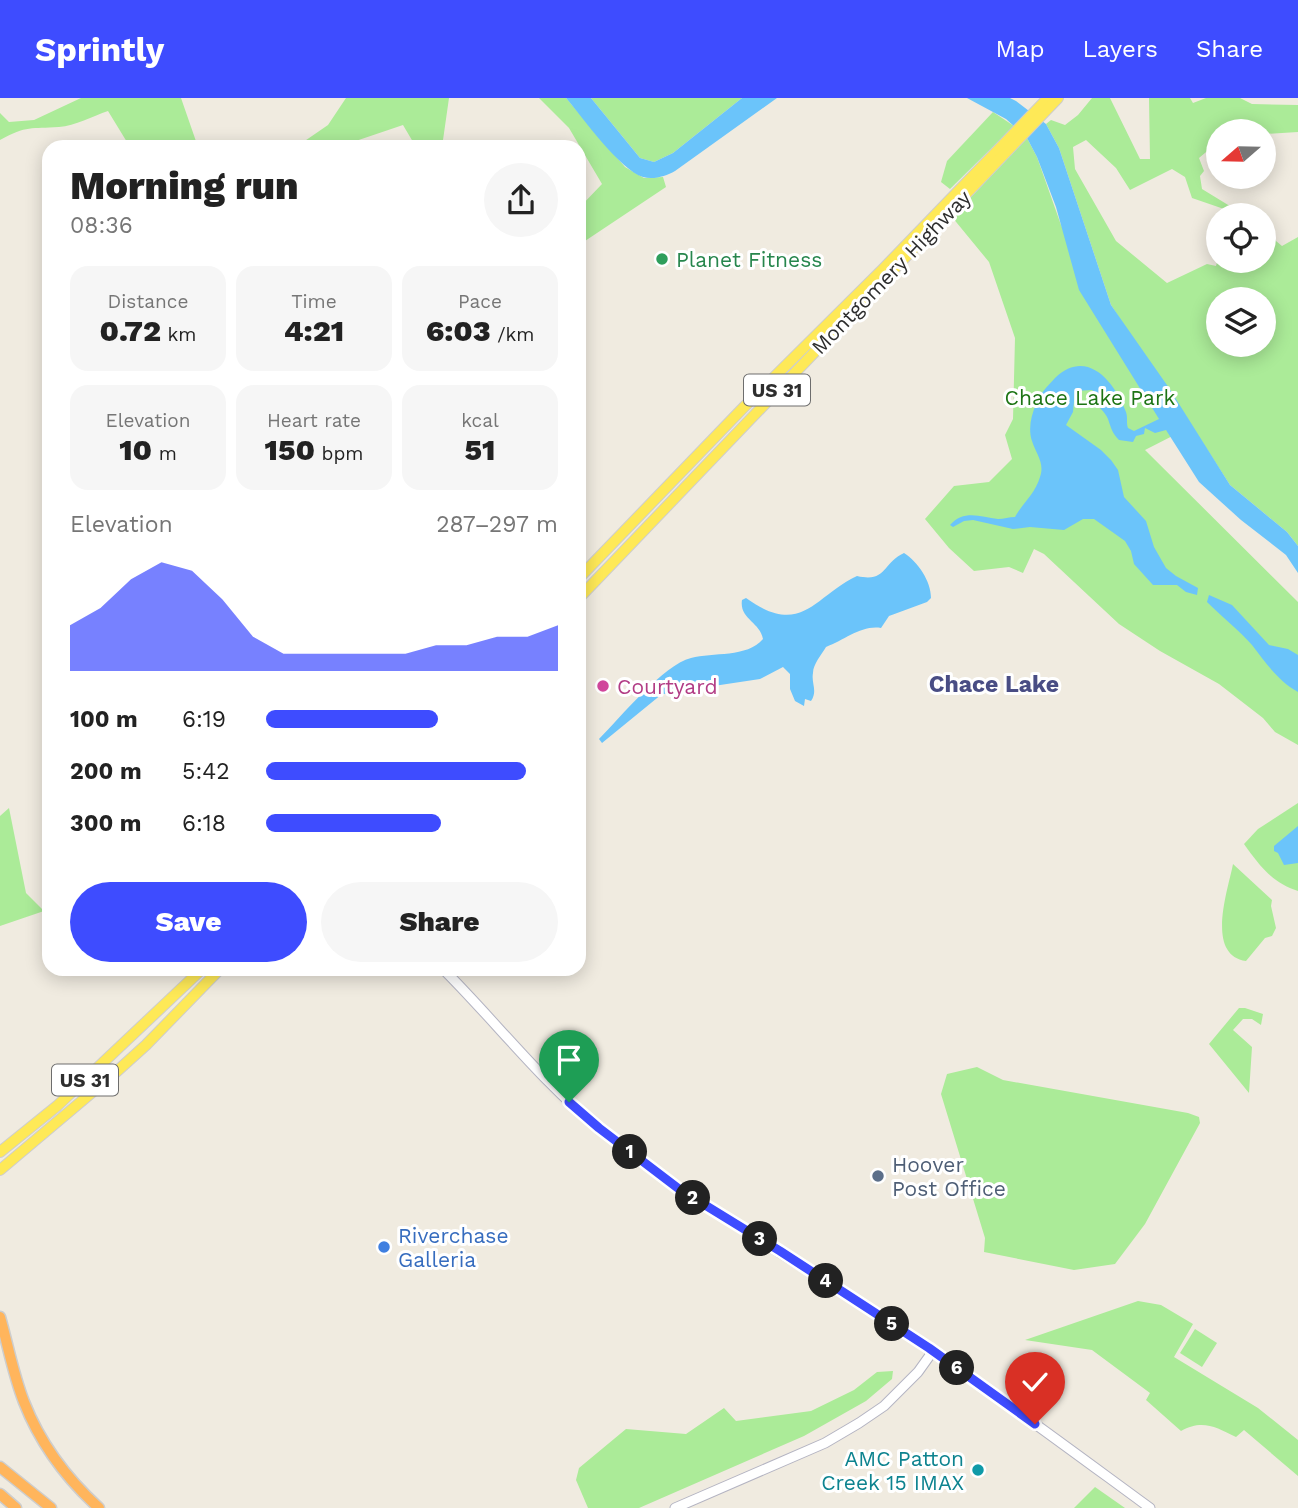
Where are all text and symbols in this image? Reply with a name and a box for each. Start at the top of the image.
text: Sprintly [35,30,164,69]
text: Map [996,35,1044,63]
text: Layers [1082,35,1158,63]
text: Share [1196,35,1263,63]
north arrow [1206,119,1276,189]
map controls [1206,119,1276,357]
button: share [484,163,558,237]
text: Morning run [70,164,299,208]
street label: Montgomery Highway [806,185,976,359]
button: locate [1206,203,1276,273]
text: 08:36 [70,212,133,239]
place label: Planet Fitness [676,247,822,272]
marker: Planet Fitness [654,251,670,267]
button: layers [1206,287,1276,357]
text: Distance [108,290,188,313]
text: Time [291,290,337,313]
text: Pace [458,290,502,313]
text: 0.72 [100,313,161,348]
text: 4:21 [284,313,344,348]
text: 6:03 [426,313,491,348]
text: km [161,323,196,346]
text: /km [491,323,534,346]
road number: US 31 [744,374,810,406]
park label: Chace Lake Park [1005,385,1175,410]
text: Elevation [106,409,190,432]
text: Heart rate [267,409,361,432]
text: kcal [461,409,499,432]
text: 10 [119,432,152,467]
text: 150 [265,432,315,467]
text: 51 [465,432,495,467]
text: m [152,442,177,465]
text: bpm [315,442,363,465]
text: Elevation [70,511,173,538]
text: 287–297 m [436,511,558,538]
district label: Chace Lake [929,671,1059,698]
place label: Courtyard [617,674,718,699]
marker: Courtyard [595,678,611,694]
text: 100 m [70,706,138,733]
text: 6:19 [182,706,226,733]
text: 200 m [70,758,142,785]
text: 5:42 [182,758,230,785]
text: 300 m [70,810,141,837]
text: 6:18 [182,810,226,837]
button: Save [70,882,307,962]
button: Share [321,882,558,962]
pin [539,1030,599,1102]
icon: arrive [550,1041,588,1079]
road number: US 31 [52,1064,118,1096]
pin: 1 [612,1134,648,1170]
text: 1 [625,1140,634,1163]
place label: Hoover Post Office [892,1152,1006,1201]
marker: Hoover Post Office [870,1168,886,1184]
pin: 2 [676,1180,710,1216]
text: 2 [687,1186,698,1209]
pin: 3 [742,1222,778,1256]
place label: Riverchase Galleria [398,1223,509,1272]
text: 3 [754,1227,765,1250]
marker: Riverchase Galleria [376,1239,392,1255]
pin: 4 [808,1264,844,1298]
text: 4 [819,1269,832,1292]
pin: 5 [874,1306,910,1342]
text: 5 [886,1312,897,1335]
pin: 6 [940,1350,974,1386]
pin [1005,1352,1065,1424]
text: 6 [951,1356,962,1379]
icon: check [1016,1363,1054,1401]
place label: AMC Patton Creek 15 IMAX [821,1446,964,1495]
marker: AMC Patton Creek 15 IMAX [970,1462,986,1478]

